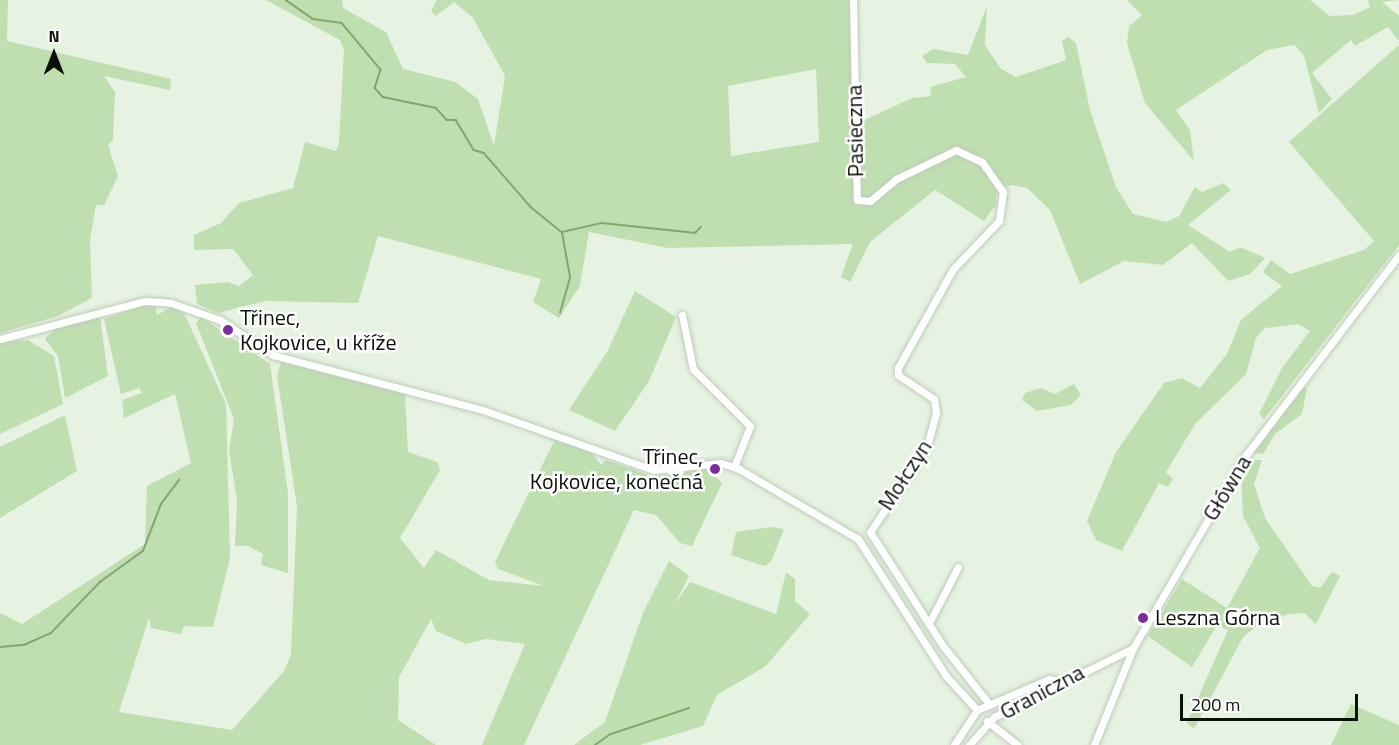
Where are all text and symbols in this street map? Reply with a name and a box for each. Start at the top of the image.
north arrow [24,24,84,84]
text: N [48,24,60,48]
street label: Pasieczna [841,84,869,178]
place label: Třinec, Kojkovice, u kříže [240,304,397,356]
marker: Třinec, Kojkovice, u kříže [221,323,235,337]
street label: Mołczyn [872,435,938,515]
place label: Třinec, Kojkovice, konečná [530,443,703,494]
street label: Główna [1197,451,1257,525]
marker: Třinec, Kojkovice, konečná [708,462,722,476]
place label: Leszna Górna [1155,605,1280,631]
marker: Leszna Górna [1136,611,1150,625]
street label: Graniczna [996,659,1088,725]
scale bar [1183,682,1362,720]
text: 200 m [1191,691,1240,718]

